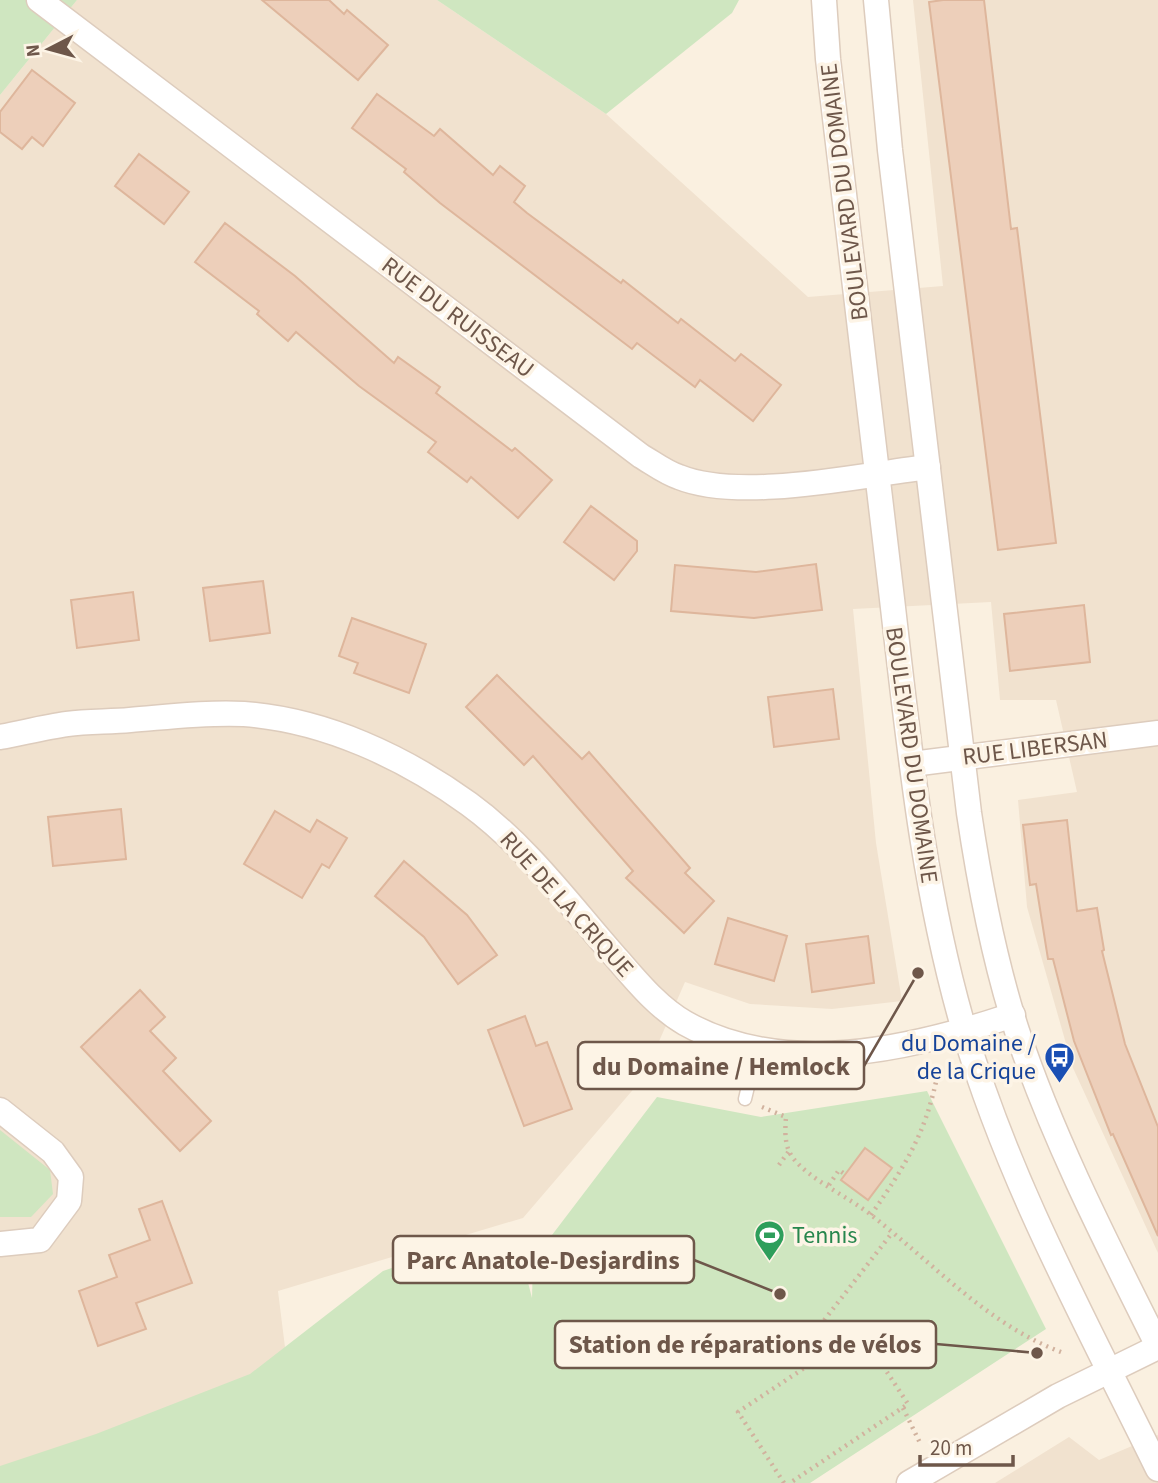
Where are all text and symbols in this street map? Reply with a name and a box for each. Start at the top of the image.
north arrow [14,14,84,84]
text: N [19,43,48,58]
street label: BOULEVARD DU DOMAINE [811,61,878,323]
street label: RUE DU RUISSEAU [374,248,541,386]
street label: BOULEVARD DU DOMAINE [876,624,947,886]
street label: RUE LIBERSAN [960,722,1110,775]
street label: RUE DE LA CRIQUE [491,823,642,985]
place label: du Domaine / de la Crique [901,1026,1037,1089]
bus stop icon: du Domaine / de la Crique [1042,1040,1076,1084]
callout: du Domaine / Hemlock [578,1042,864,1089]
text: du Domaine / Hemlock [592,1048,851,1085]
sports icon: Tennis [752,1218,786,1262]
place label: Tennis [792,1218,857,1253]
callout: Parc Anatole-Desjardins [393,1236,694,1283]
text: Parc Anatole-Desjardins [406,1242,680,1279]
callout: Station de réparations de vélos [555,1321,936,1368]
text: Station de réparations de vélos [568,1326,922,1363]
scale bar [920,1424,1013,1468]
text: 20 m [930,1433,972,1463]

